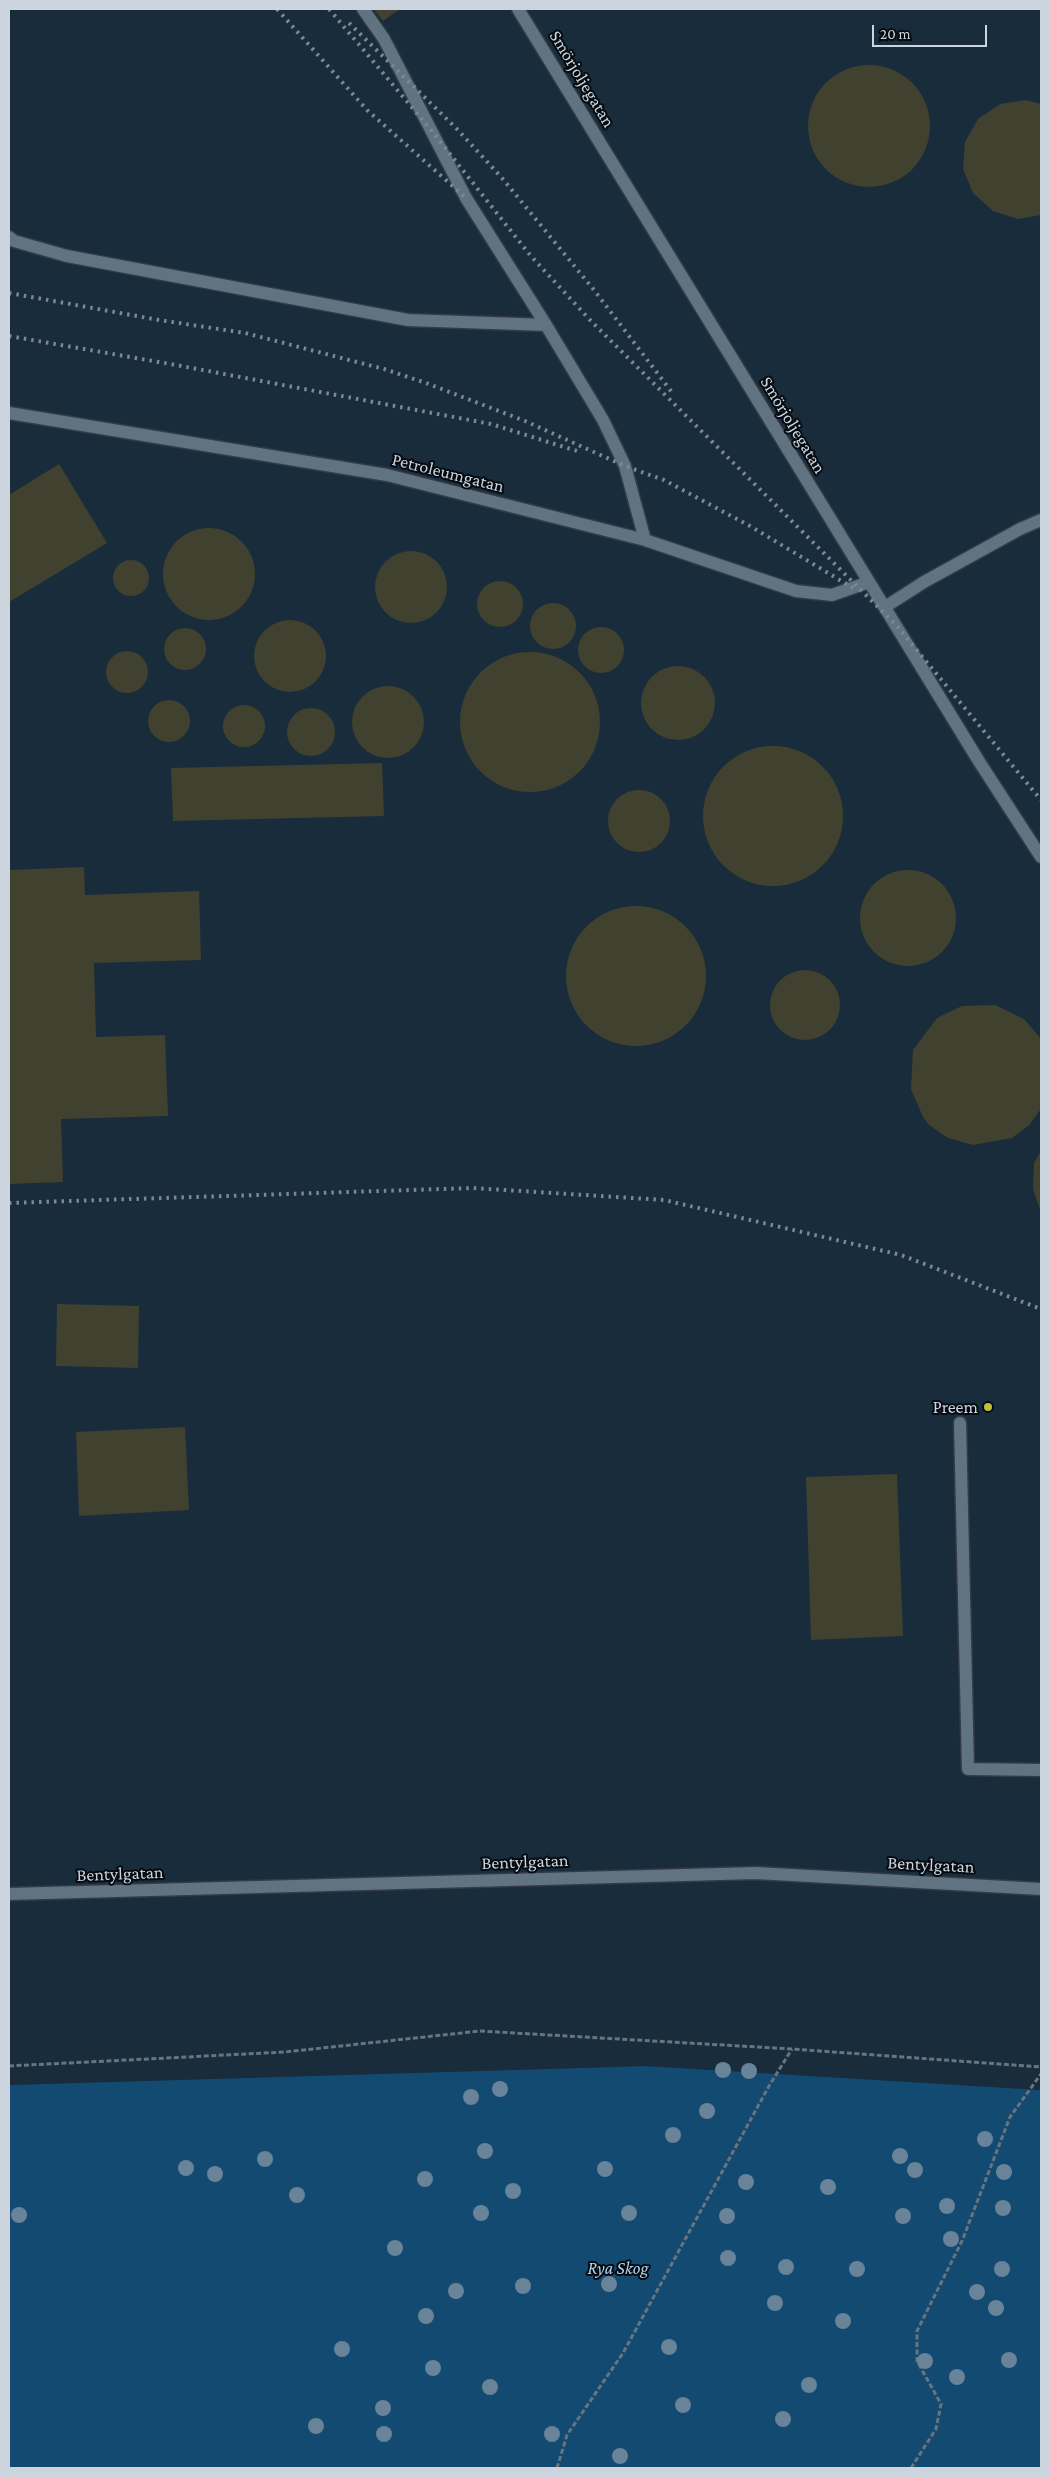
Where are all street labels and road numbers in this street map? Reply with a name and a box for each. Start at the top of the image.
street label: Smörjoljegatan [545,27,619,131]
street label: Smörjoljegatan [756,373,830,477]
street label: Petroleumgatan [390,449,506,497]
street label: Bentylgatan [481,1850,569,1874]
street label: Bentylgatan [887,1852,975,1878]
street label: Bentylgatan [76,1862,164,1886]

